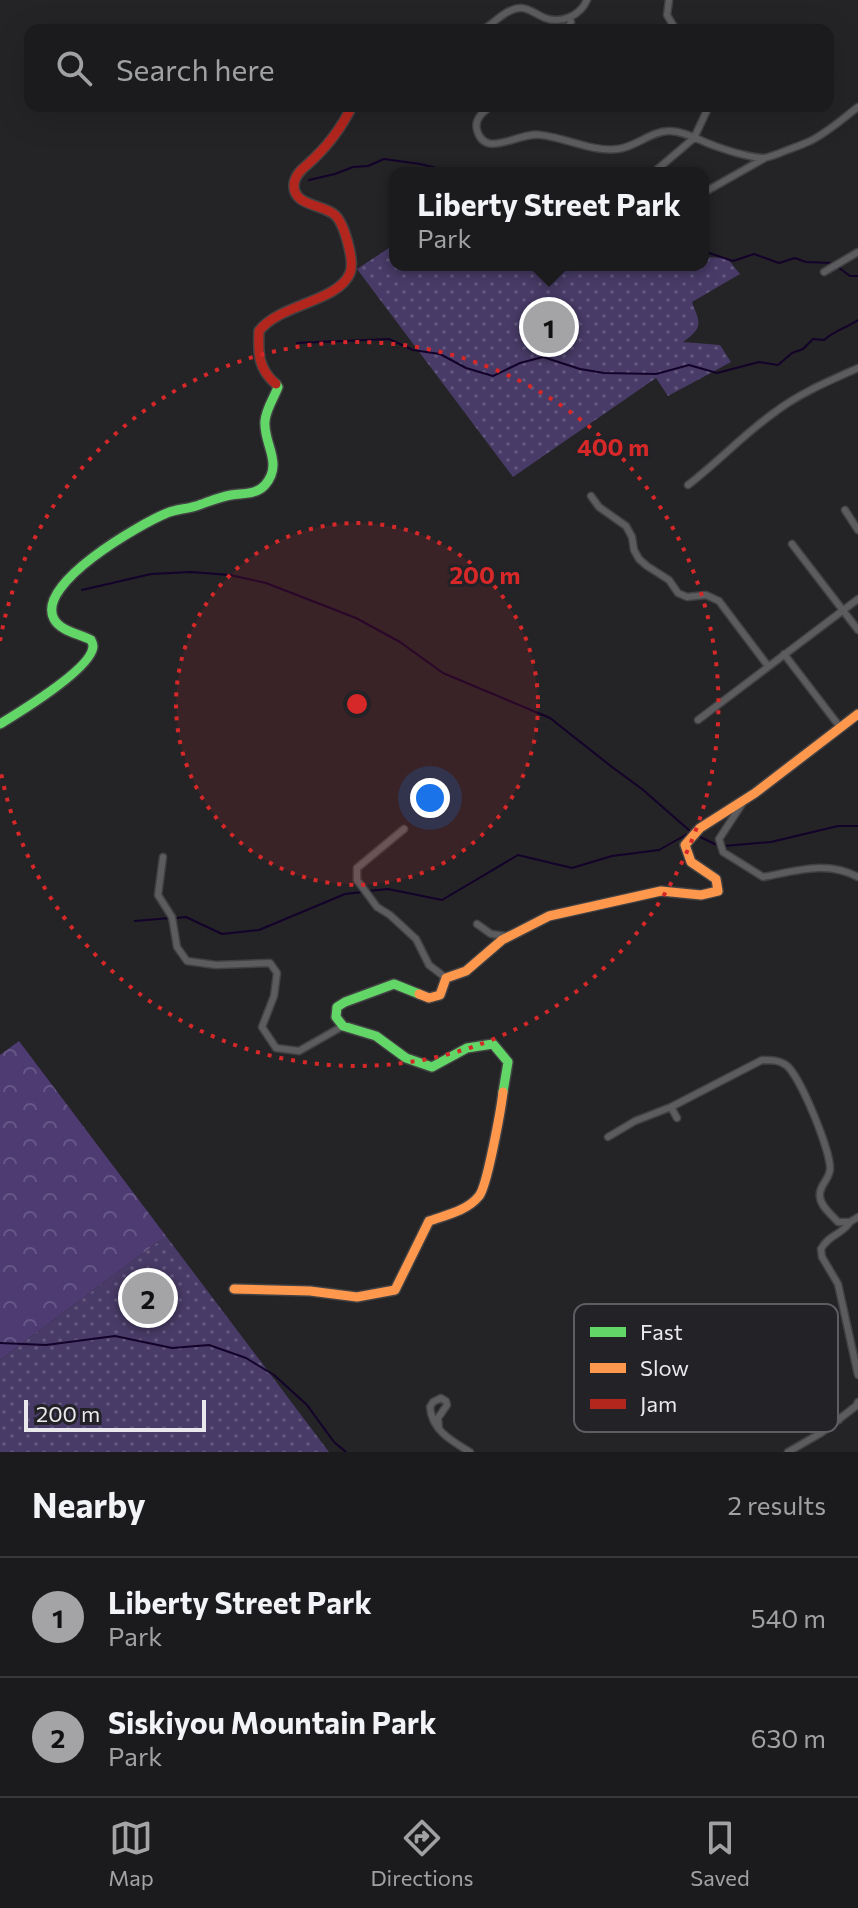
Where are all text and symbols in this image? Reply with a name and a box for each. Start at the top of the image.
search box [24,24,834,112]
icon: search [52,46,96,90]
text: Search here [116,50,275,87]
popup [389,167,709,271]
text: Liberty Street Park [417,185,681,222]
text: Park [417,222,472,253]
pin: 1 [523,297,575,357]
text: 400 m [577,432,649,461]
text: 200 m [450,560,520,589]
centre of rings [343,690,371,718]
your location [410,778,450,818]
pin: 2 [122,1268,174,1328]
legend [574,1304,838,1432]
text: Fast [640,1318,683,1345]
text: Slow [640,1354,689,1381]
text: Jam [640,1390,677,1417]
scale bar [24,1396,206,1432]
text: 200 m [36,1400,100,1427]
text: Nearby [32,1483,146,1525]
text: 2 results [728,1489,826,1520]
text: Liberty Street Park [108,1583,372,1620]
text: 1 [52,1602,64,1633]
text: 540 m [751,1602,826,1633]
text: Park [108,1620,162,1651]
text: Siskiyou Mountain Park [108,1703,436,1740]
text: 2 [51,1722,65,1753]
text: 630 m [751,1722,826,1753]
text: Park [108,1740,162,1771]
tab: Map [108,1816,154,1891]
tab: Directions [370,1816,474,1891]
tab: Saved [690,1816,750,1891]

